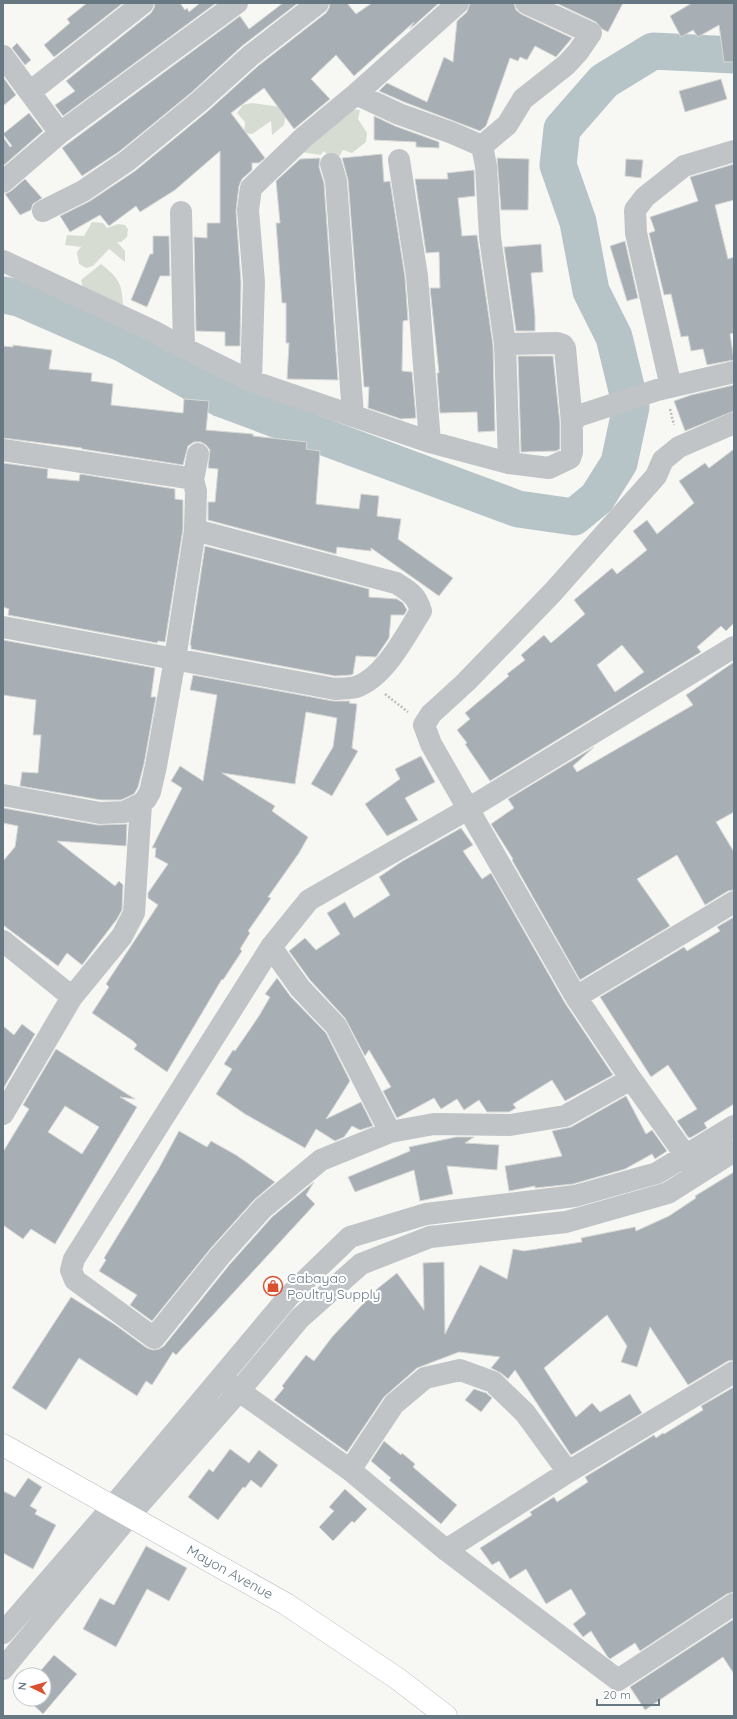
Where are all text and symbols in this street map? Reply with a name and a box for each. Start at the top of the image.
place label: Cabayao Poultry Supply [287,1269,380,1303]
shop icon: Cabayao Poultry Supply [262,1275,284,1297]
street label: Mayon Avenue [184,1541,277,1603]
north arrow [12,1667,52,1707]
text: N [15,1681,29,1691]
scale bar [597,1681,659,1707]
text: 20 m [603,1687,631,1702]

